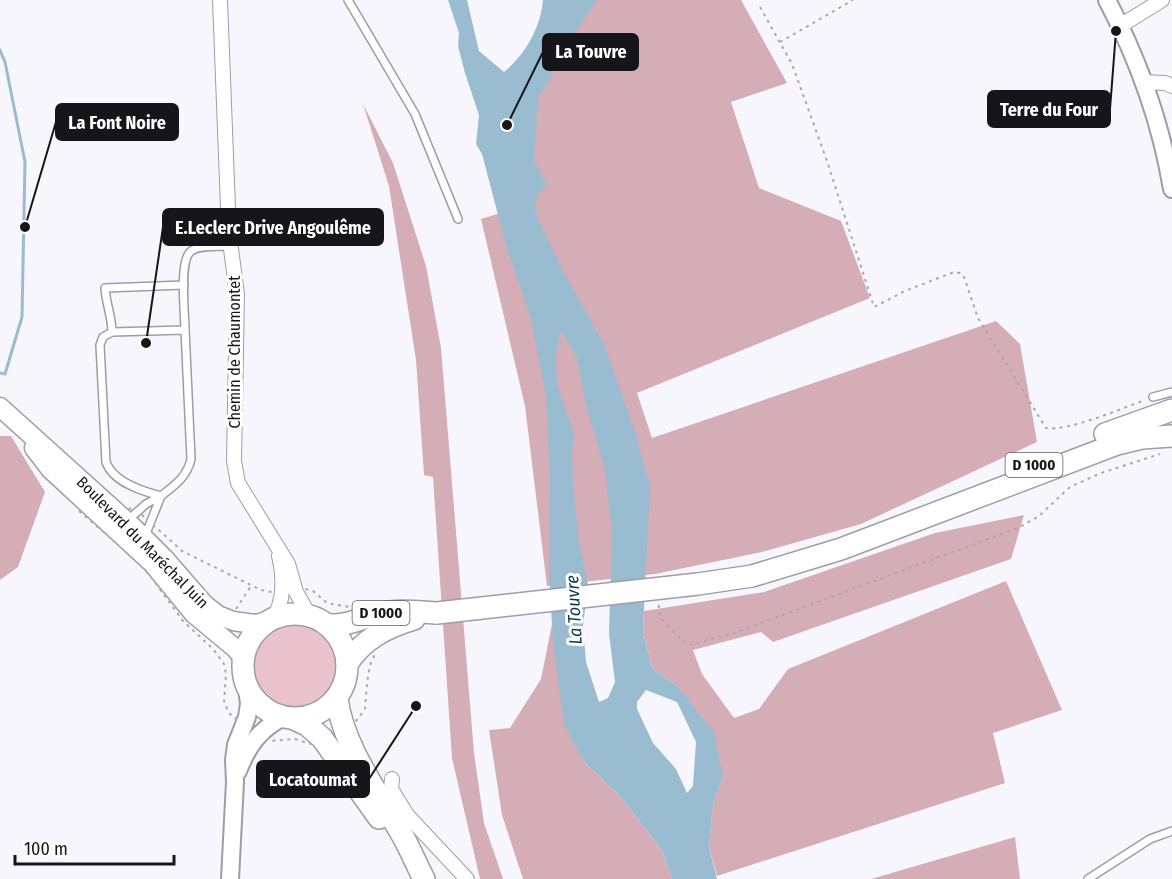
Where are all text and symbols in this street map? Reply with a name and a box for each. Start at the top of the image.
callout: La Touvre [543,34,638,70]
text: La Touvre [555,41,627,63]
callout: Terre du Four [988,91,1110,127]
text: Terre du Four [1000,99,1099,121]
callout: La Font Noire [56,104,178,140]
text: La Font Noire [68,112,166,134]
callout: E.Leclerc Drive Angoulême [163,209,383,245]
text: E.Leclerc Drive Angoulême [175,217,371,239]
street label: Chemin de Chaumontet [225,275,244,428]
road number: D 1000 [1006,453,1062,477]
street label: Boulevard du Maréchal Juin [73,472,213,612]
water label: La Touvre [561,574,587,645]
road number: D 1000 [352,601,410,625]
callout: Locatoumat [257,761,369,797]
text: Locatoumat [269,769,358,791]
scale bar [15,828,174,866]
text: 100 m [24,838,68,860]

